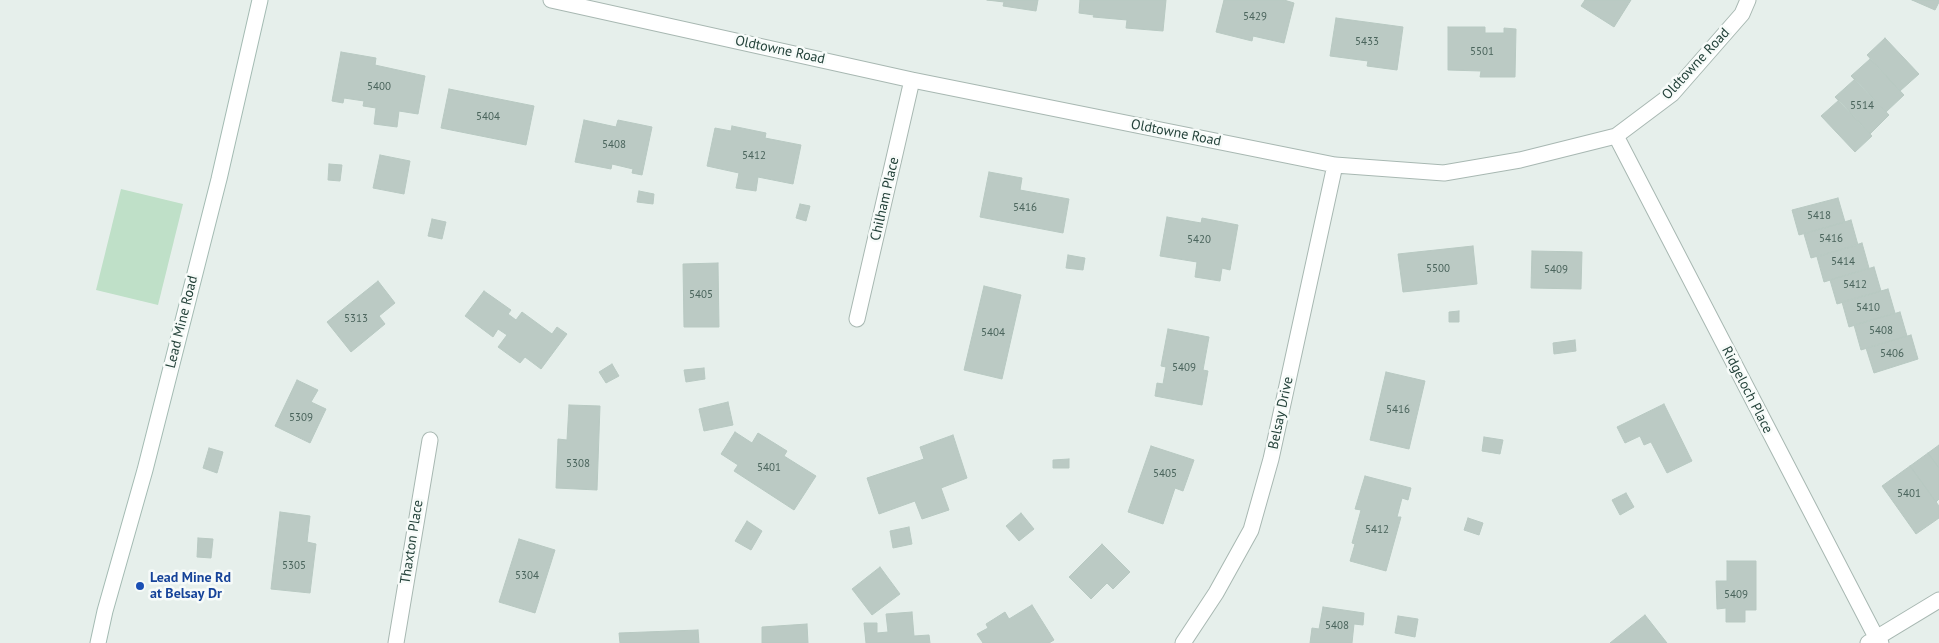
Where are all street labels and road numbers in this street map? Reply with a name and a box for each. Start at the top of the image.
street label: Oldtowne Road [1659,25,1733,103]
street label: Oldtowne Road [733,32,827,68]
street label: Oldtowne Road [1129,116,1223,150]
street label: Chilham Place [867,156,903,242]
street label: Lead Mine Road [162,274,202,370]
street label: Ridgeloch Place [1718,344,1776,436]
street label: Belsay Drive [1265,375,1297,451]
street label: Thaxton Place [397,499,427,585]

